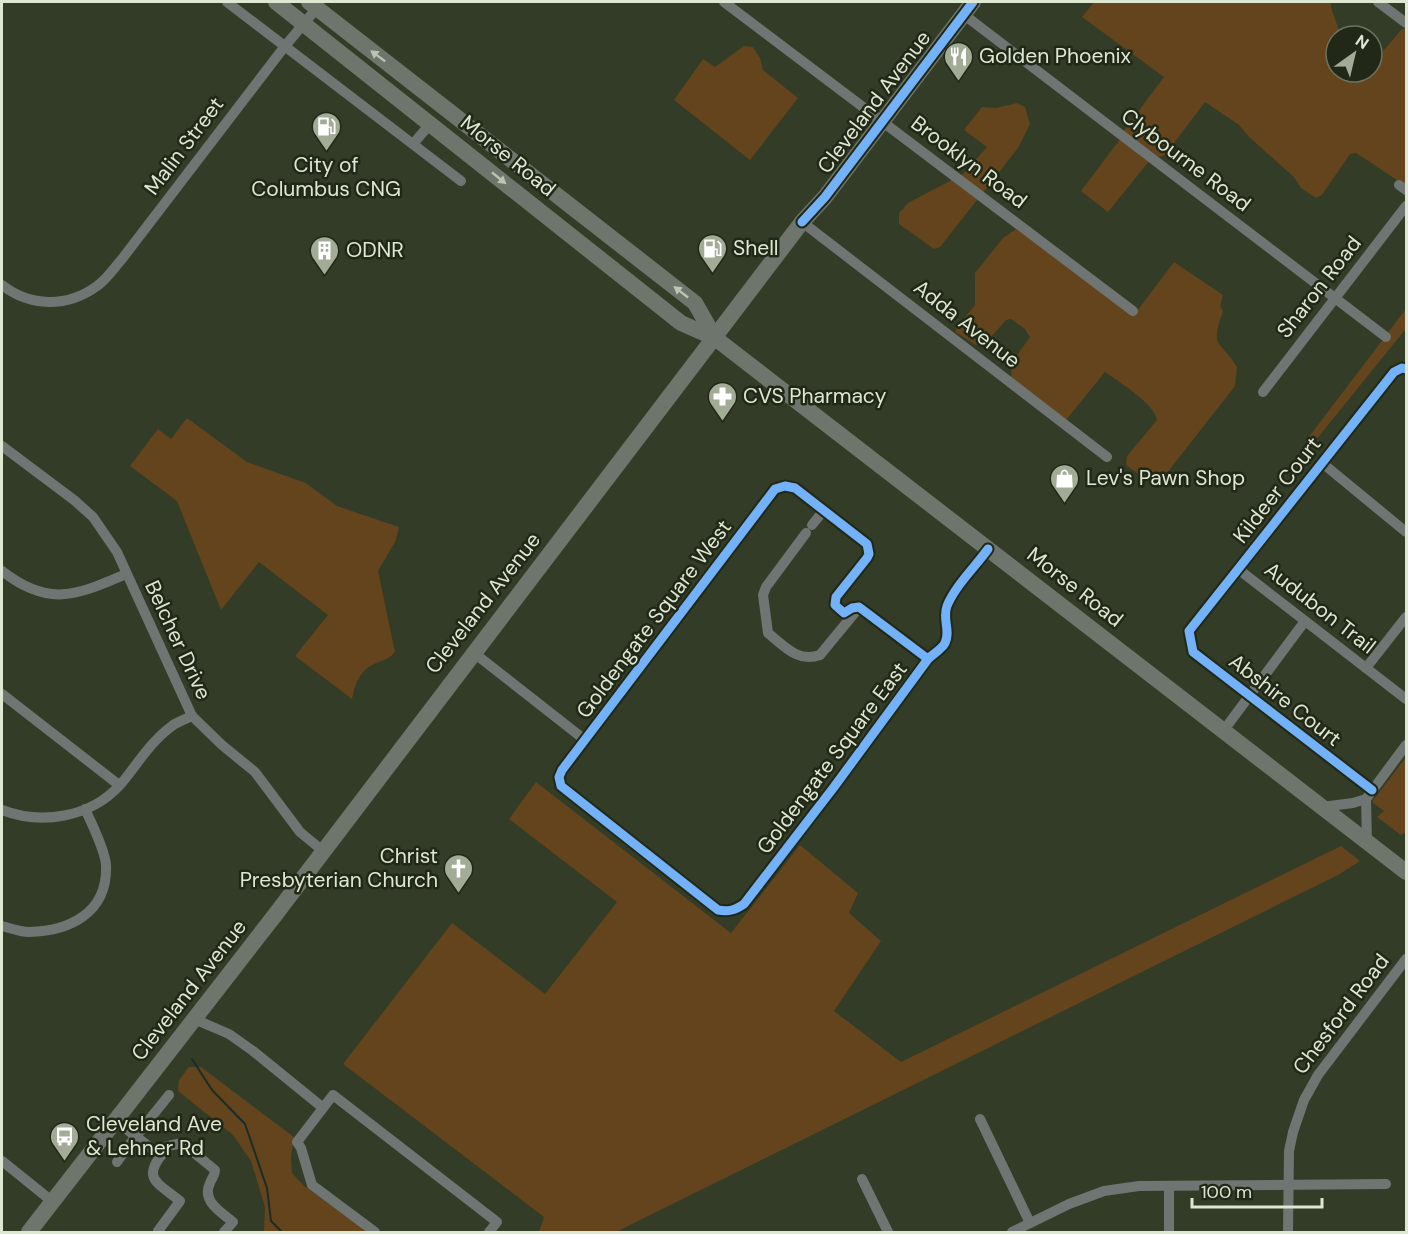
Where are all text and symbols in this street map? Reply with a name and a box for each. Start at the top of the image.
north arrow [1324,24,1384,84]
street label: Cleveland Avenue [811,25,937,179]
text: N [1351,30,1373,54]
restaurant icon: Golden Phoenix [942,40,974,82]
place label: Golden Phoenix [979,42,1131,70]
one-way arrow [371,50,386,62]
street label: Malin Street [138,91,230,201]
street label: Clybourne Road [1116,102,1256,218]
street label: Morse Road [455,109,561,203]
street label: Brooklyn Road [905,109,1033,215]
fuel station icon: City of Columbus CNG [310,110,342,152]
place label: City of Columbus CNG [251,151,401,203]
one-way arrow [491,171,507,184]
street label: Sharon Road [1270,230,1368,344]
fuel station icon: Shell [696,232,728,274]
building icon: ODNR [309,234,341,276]
place label: Shell [733,234,779,262]
place label: ODNR [346,236,404,264]
street label: Adda Avenue [908,274,1026,374]
one-way arrow [673,286,689,299]
pharmacy icon: CVS Pharmacy [706,380,738,422]
place label: CVS Pharmacy [743,382,887,410]
street label: Kildeer Court [1227,431,1327,549]
shop icon: Lev's Pawn Shop [1049,462,1081,504]
place label: Lev's Pawn Shop [1086,464,1245,492]
street label: Goldengate Square West [570,514,738,724]
street label: Cleveland Avenue [419,527,547,679]
street label: Morse Road [1021,541,1129,633]
street label: Audubon Trail [1259,556,1381,660]
street label: Belcher Drive [138,576,218,704]
street label: Abshire Court [1223,647,1347,753]
street label: Goldengate Square East [750,656,914,860]
place label: Christ Presbyterian Church [240,842,438,894]
church icon: Christ Presbyterian Church [443,852,475,894]
street label: Cleveland Avenue [125,914,253,1066]
street label: Chesford Road [1287,948,1395,1080]
place label: Cleveland Ave & Lehner Rd [86,1110,222,1162]
bus stop icon: Cleveland Ave & Lehner Rd [49,1120,81,1162]
scale bar [1192,1171,1322,1209]
text: 100 m [1201,1180,1252,1204]

